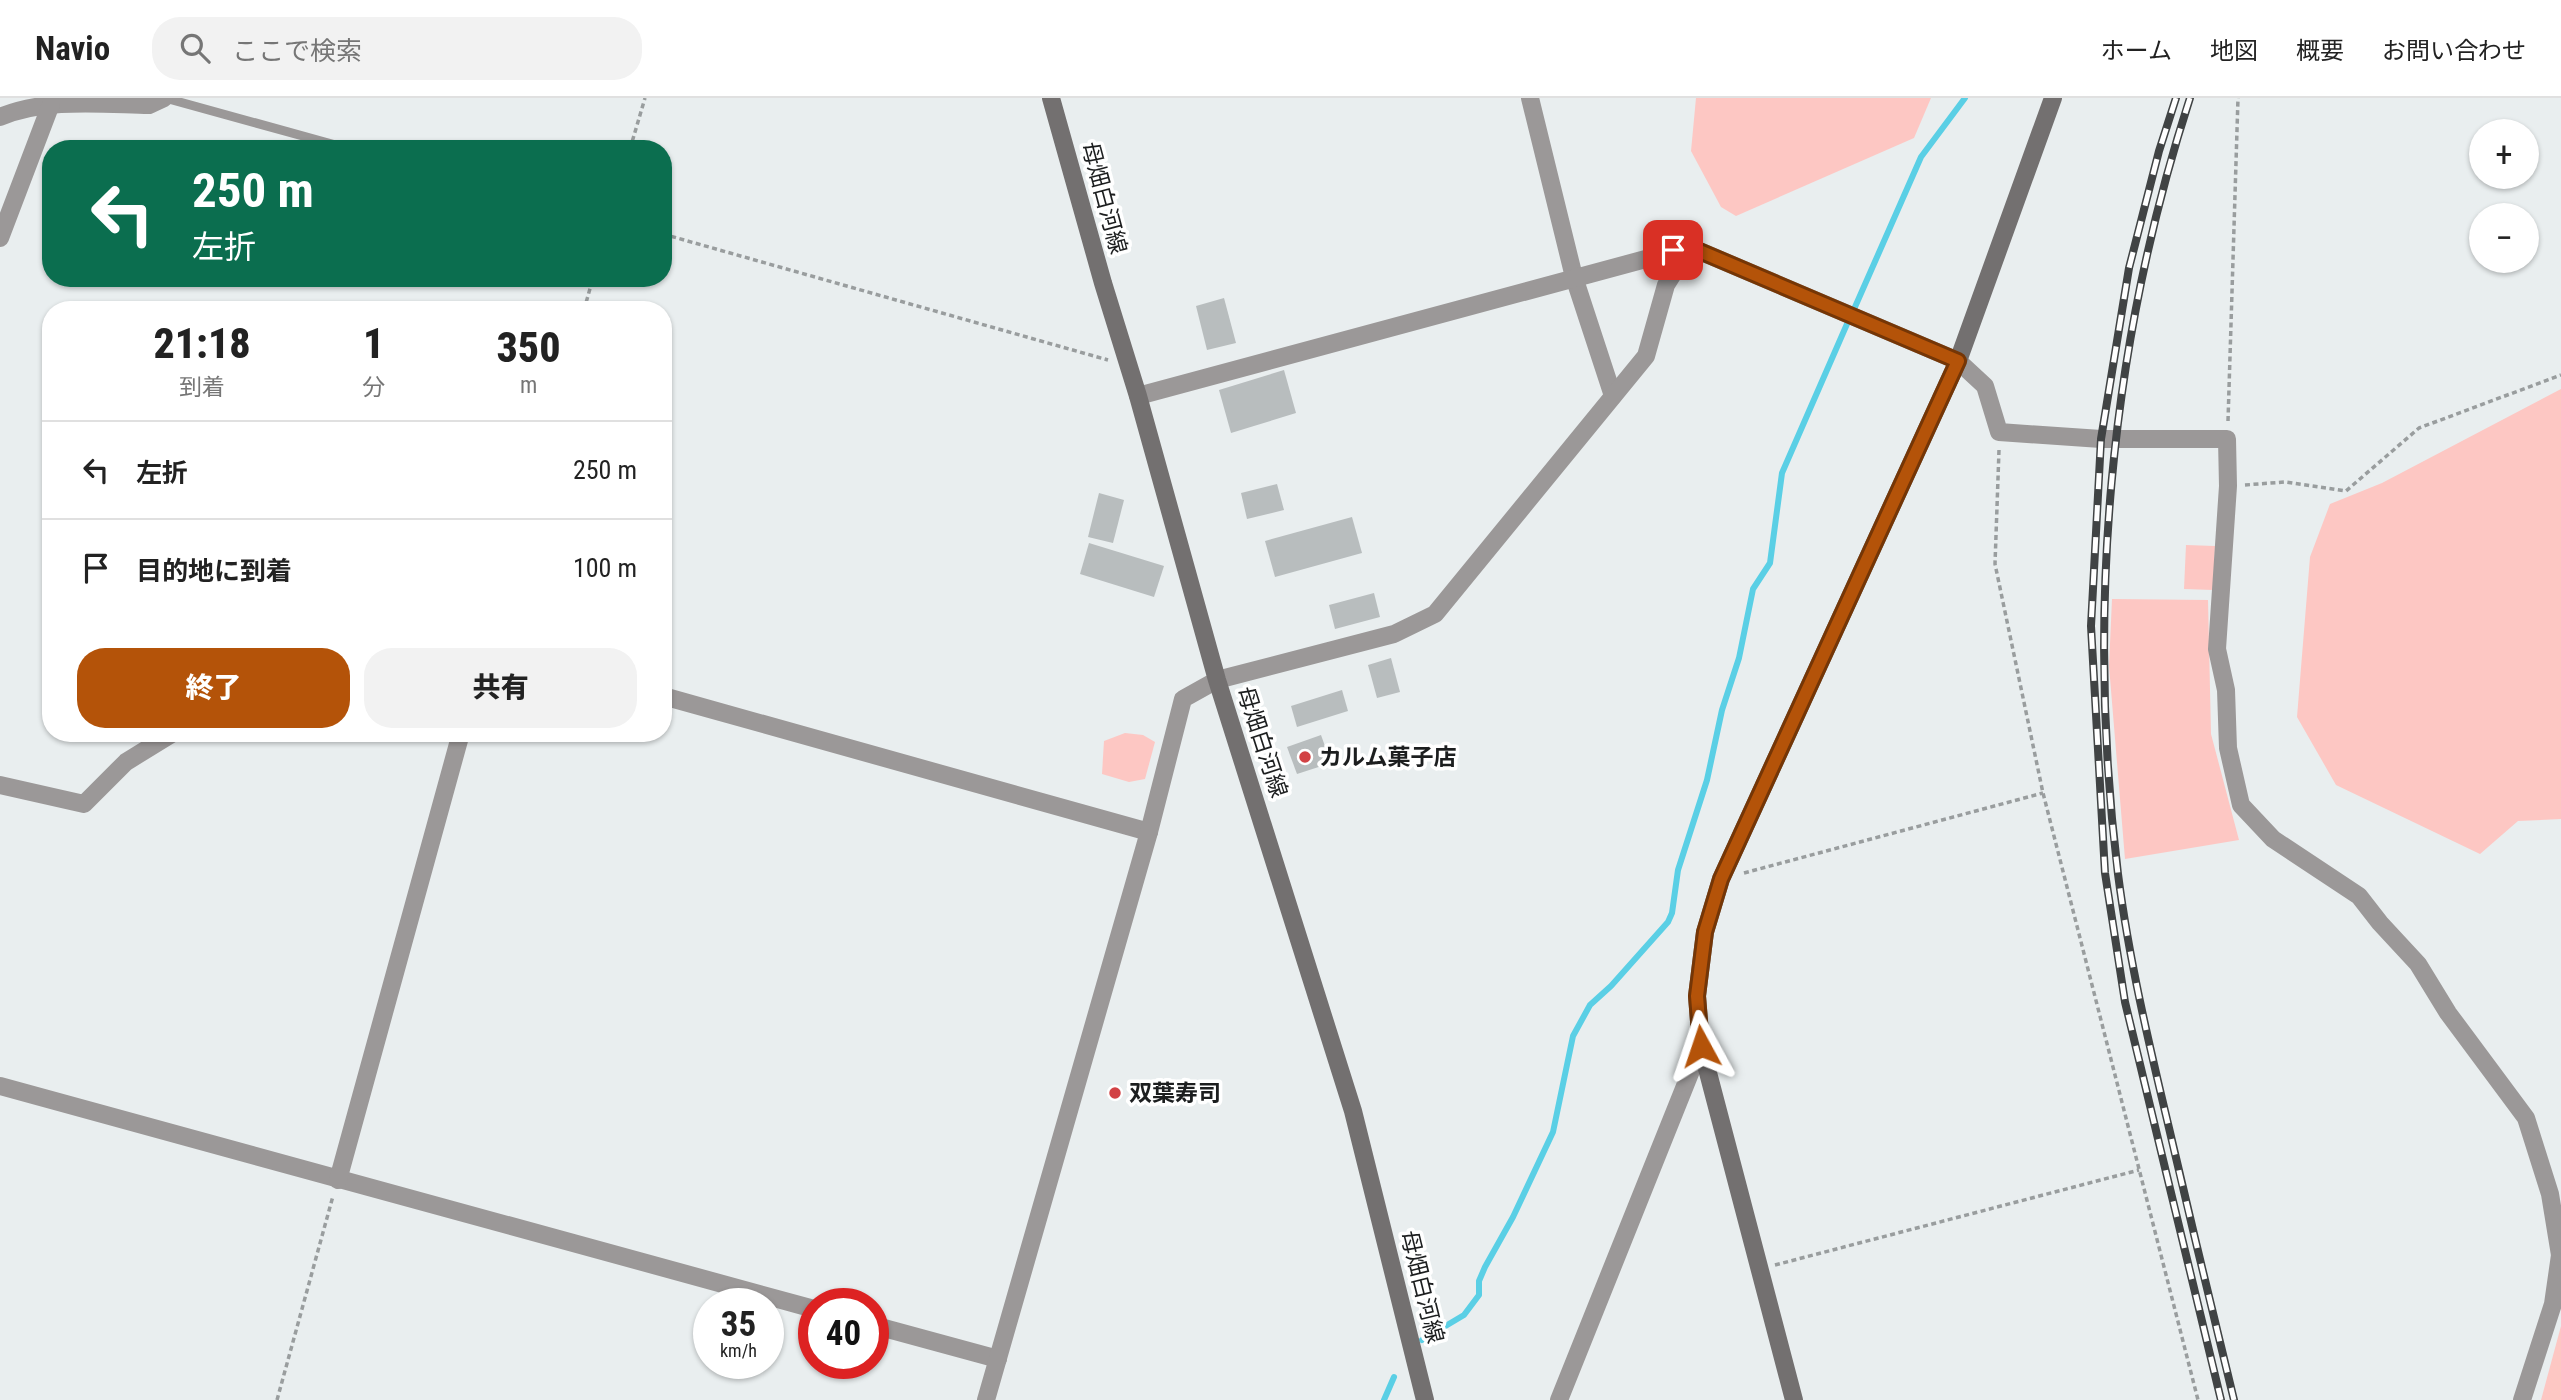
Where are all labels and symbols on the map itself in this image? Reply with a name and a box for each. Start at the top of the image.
street label: 母畑白河線 [1076,139,1132,257]
pin [1643,220,1703,280]
street label: 母畑白河線 [1231,683,1293,801]
place label: カルム菓子店 [1319,744,1457,771]
marker: カルム菓子店 [1297,749,1313,765]
position arrow [1664,1009,1738,1083]
place label: 双葉寿司 [1129,1080,1221,1107]
marker: 双葉寿司 [1107,1085,1123,1101]
street label: 母畑白河線 [1395,1228,1449,1346]
speed limit sign: 40 [798,1288,889,1379]

